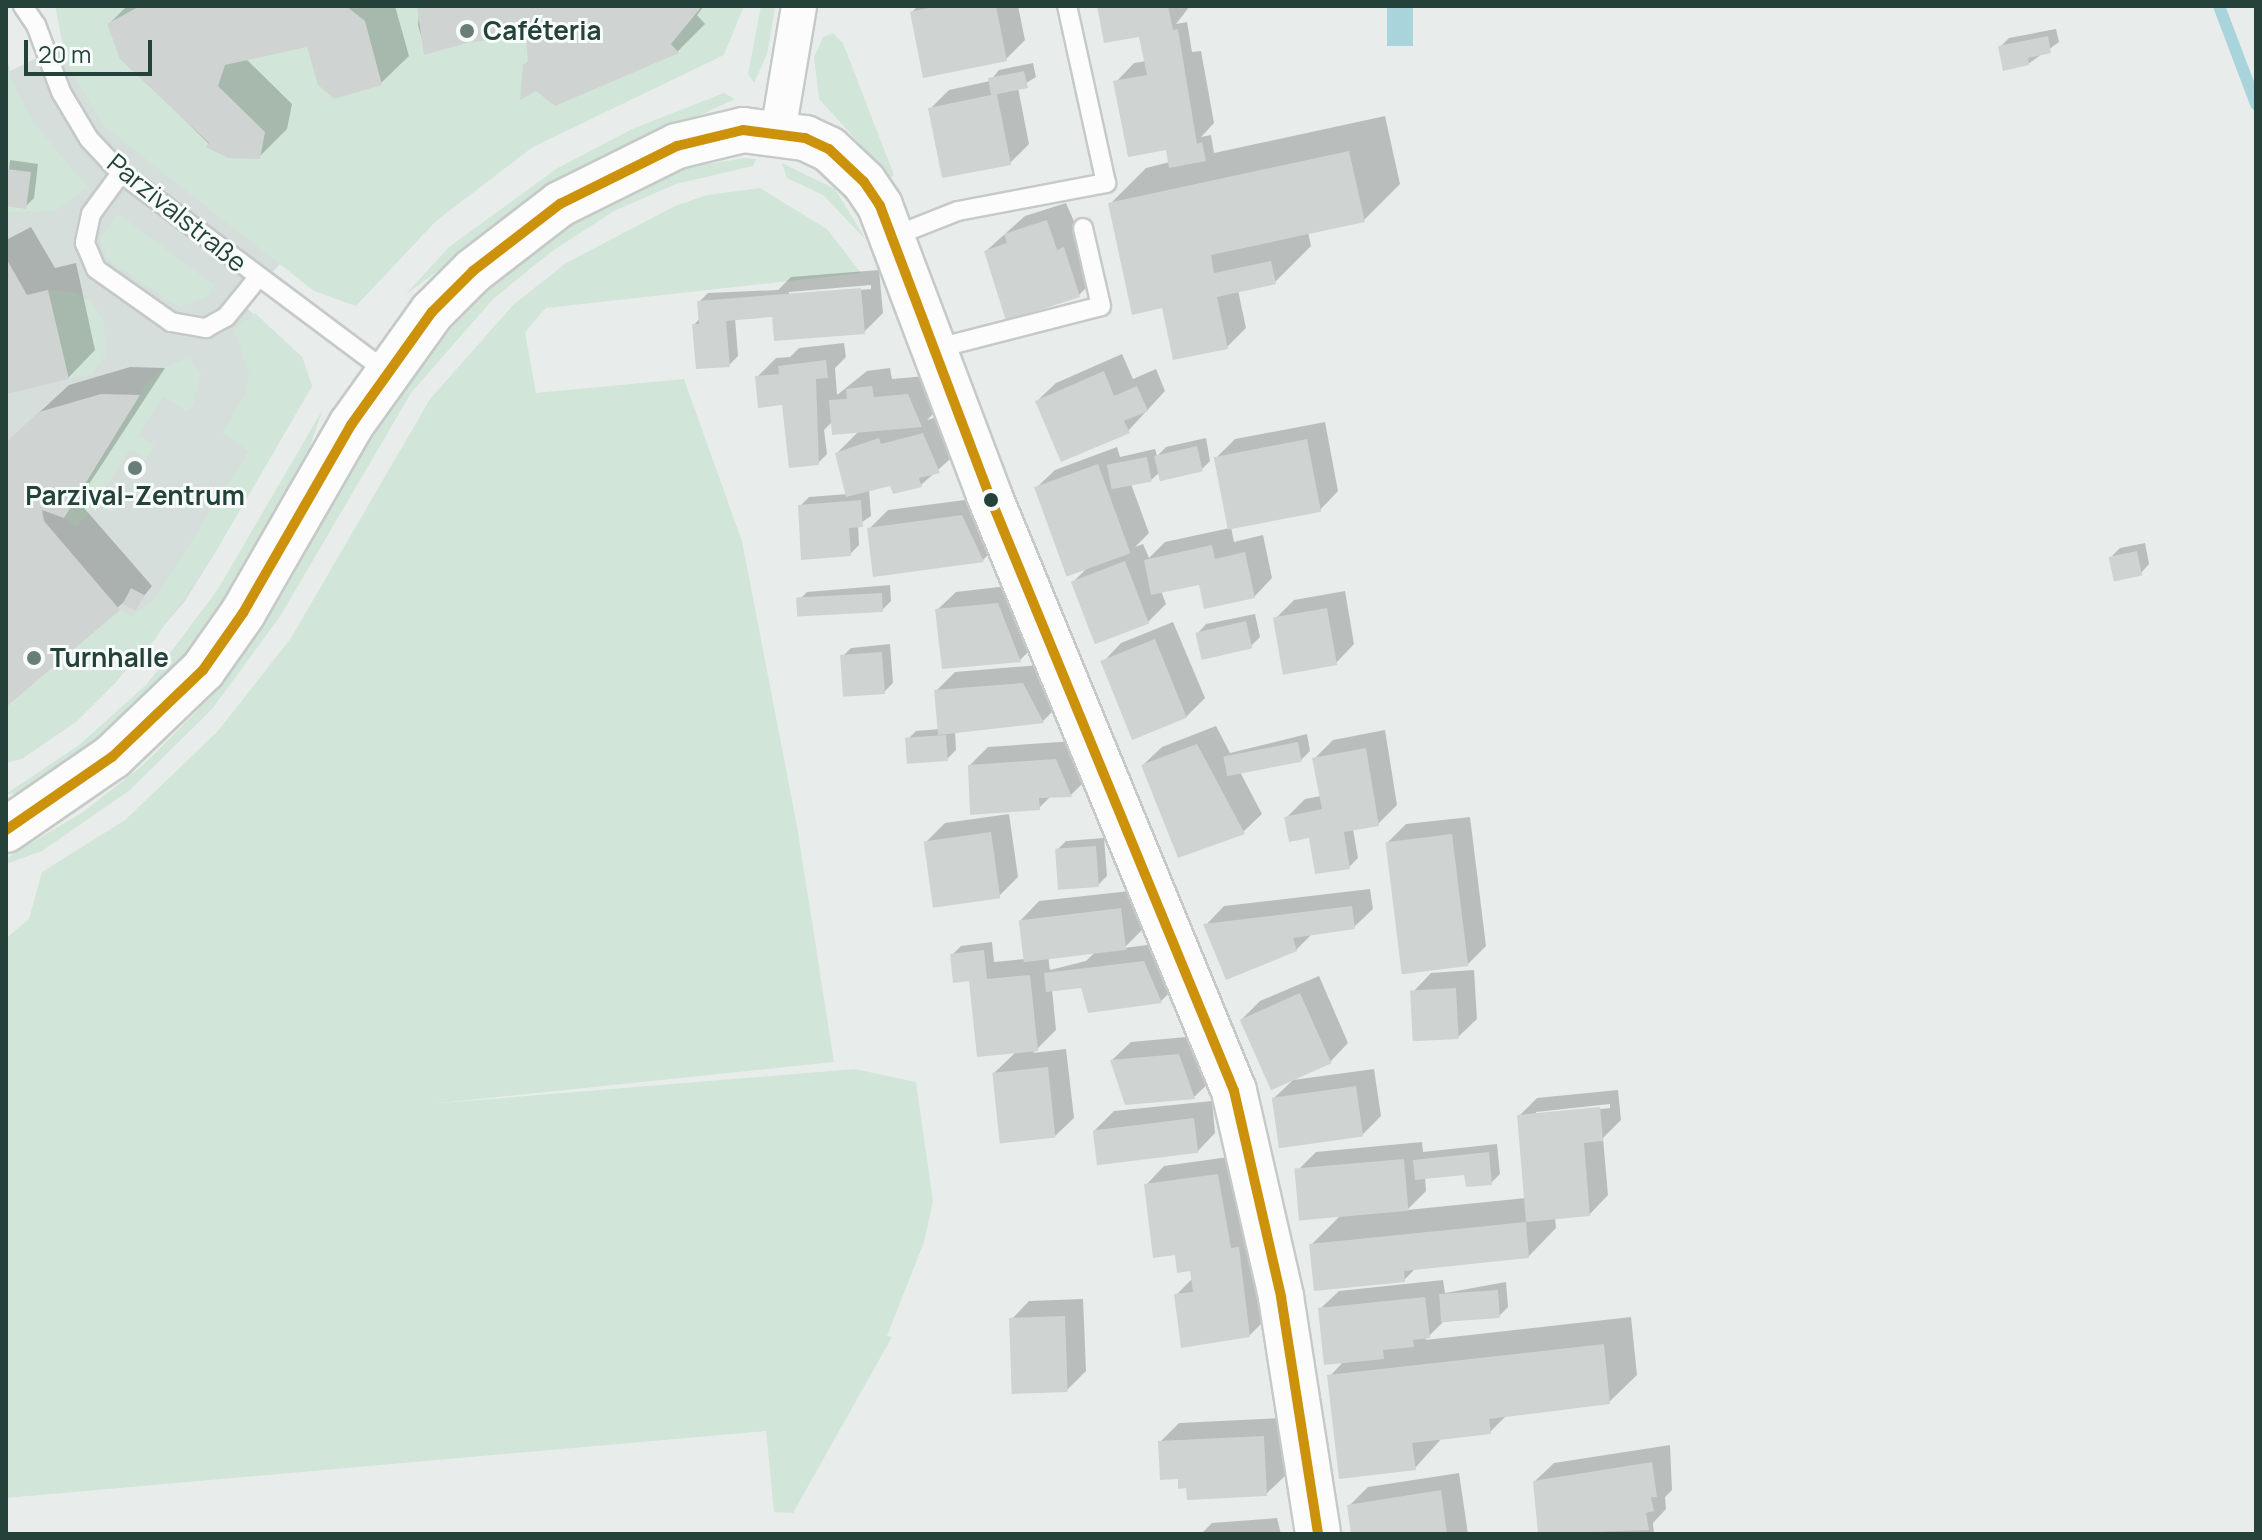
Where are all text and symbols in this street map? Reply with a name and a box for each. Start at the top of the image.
place label: Caféteria [483,15,601,47]
marker: Caféteria [458,22,476,40]
scale bar [28,24,156,74]
text: 20 m [38,37,91,70]
street label: Parzivalstraße [101,147,253,279]
marker: Parzival-Zentrum [126,459,144,477]
place label: Parzival-Zentrum [25,480,245,512]
unlabelled marker [983,492,999,508]
place label: Turnhalle [50,642,169,674]
marker: Turnhalle [25,649,43,667]

